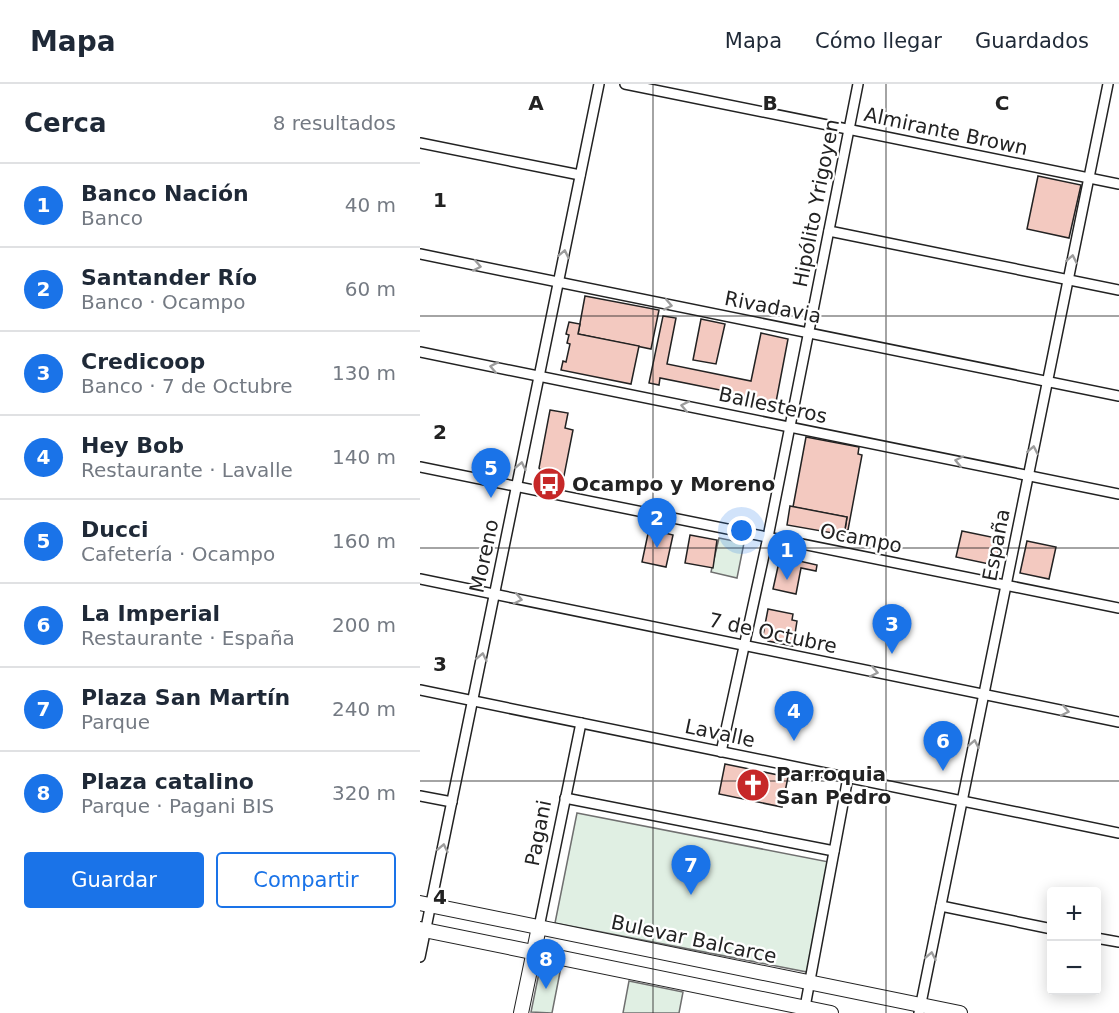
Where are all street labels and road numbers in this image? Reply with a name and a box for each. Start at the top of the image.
street label: Almirante Brown [862,102,1030,160]
street label: Hipólito Yrigoyen [788,117,844,289]
street label: Rivadavia [723,286,823,328]
street label: Ballesteros [717,382,829,428]
street label: España [977,507,1015,583]
street label: Moreno [465,517,503,595]
street label: Ocampo [818,518,904,558]
street label: 7 de Octubre [707,608,839,658]
street label: Lavalle [683,714,757,752]
street label: Pagani [520,798,556,868]
street label: Bulevar Balcarce [609,910,779,968]

